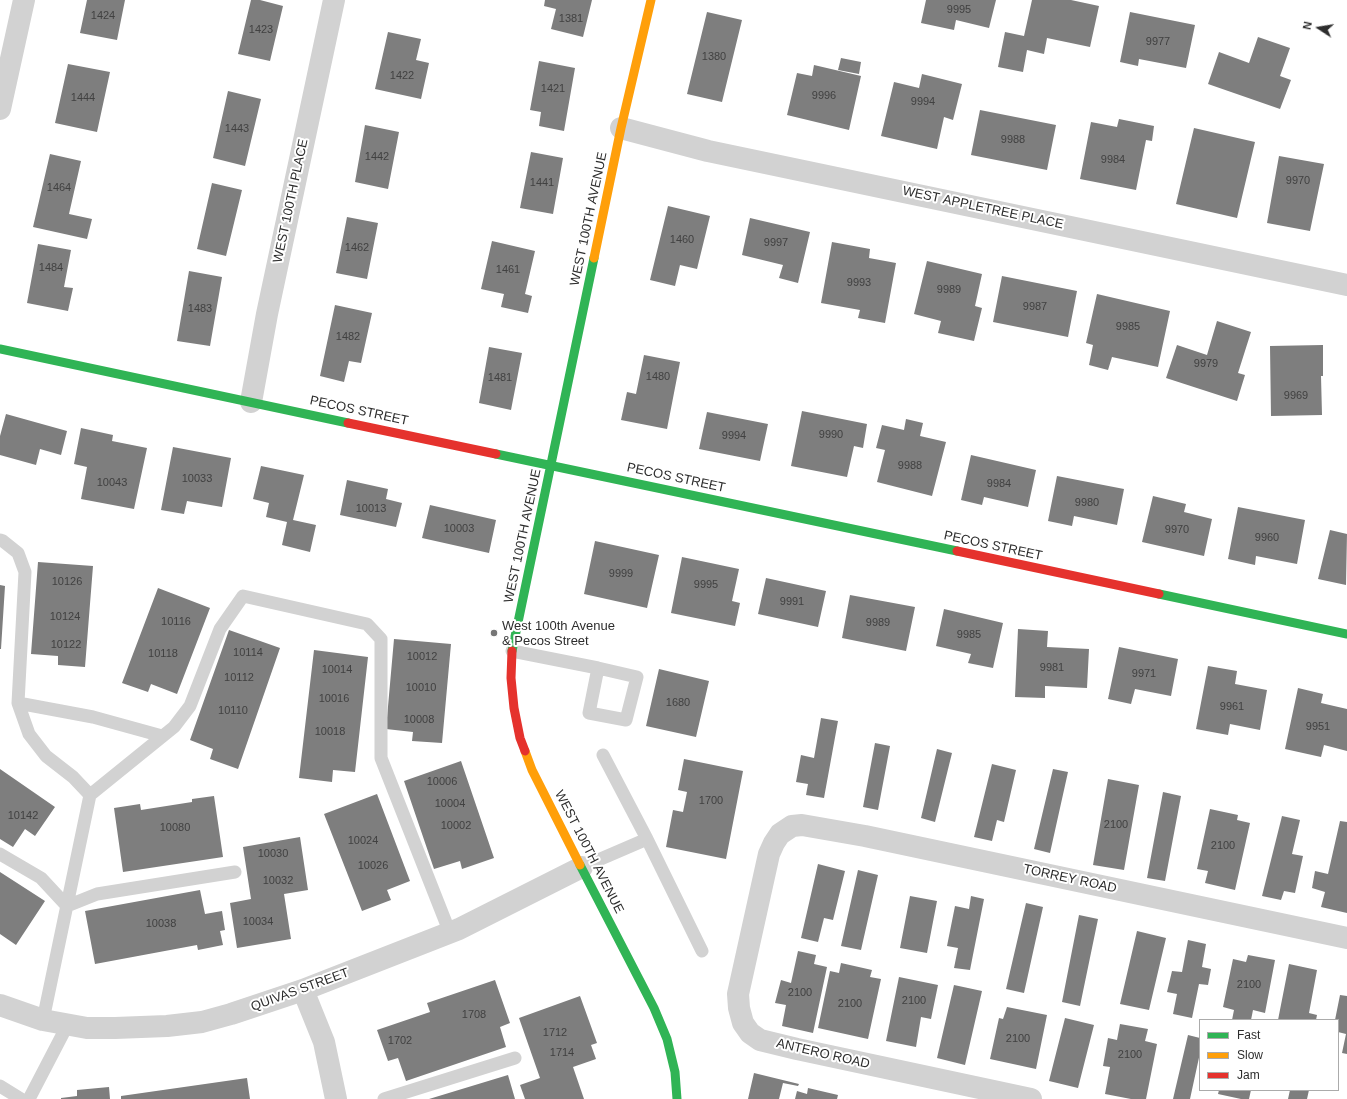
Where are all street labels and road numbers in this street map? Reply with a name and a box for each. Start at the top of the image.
street label: WEST 100TH PLACE [270,138,312,264]
street label: WEST 100TH AVENUE [567,151,611,287]
street label: WEST APPLETREE PLACE [901,183,1065,233]
street label: PECOS STREET [308,393,410,429]
street label: PECOS STREET [625,460,727,496]
street label: WEST 100TH AVENUE [501,468,545,604]
street label: PECOS STREET [942,528,1044,564]
street label: WEST 100TH AVENUE [551,788,627,916]
street label: TORREY ROAD [1022,861,1118,897]
street label: QUIVAS STREET [249,965,351,1015]
street label: ANTERO ROAD [775,1036,871,1072]

